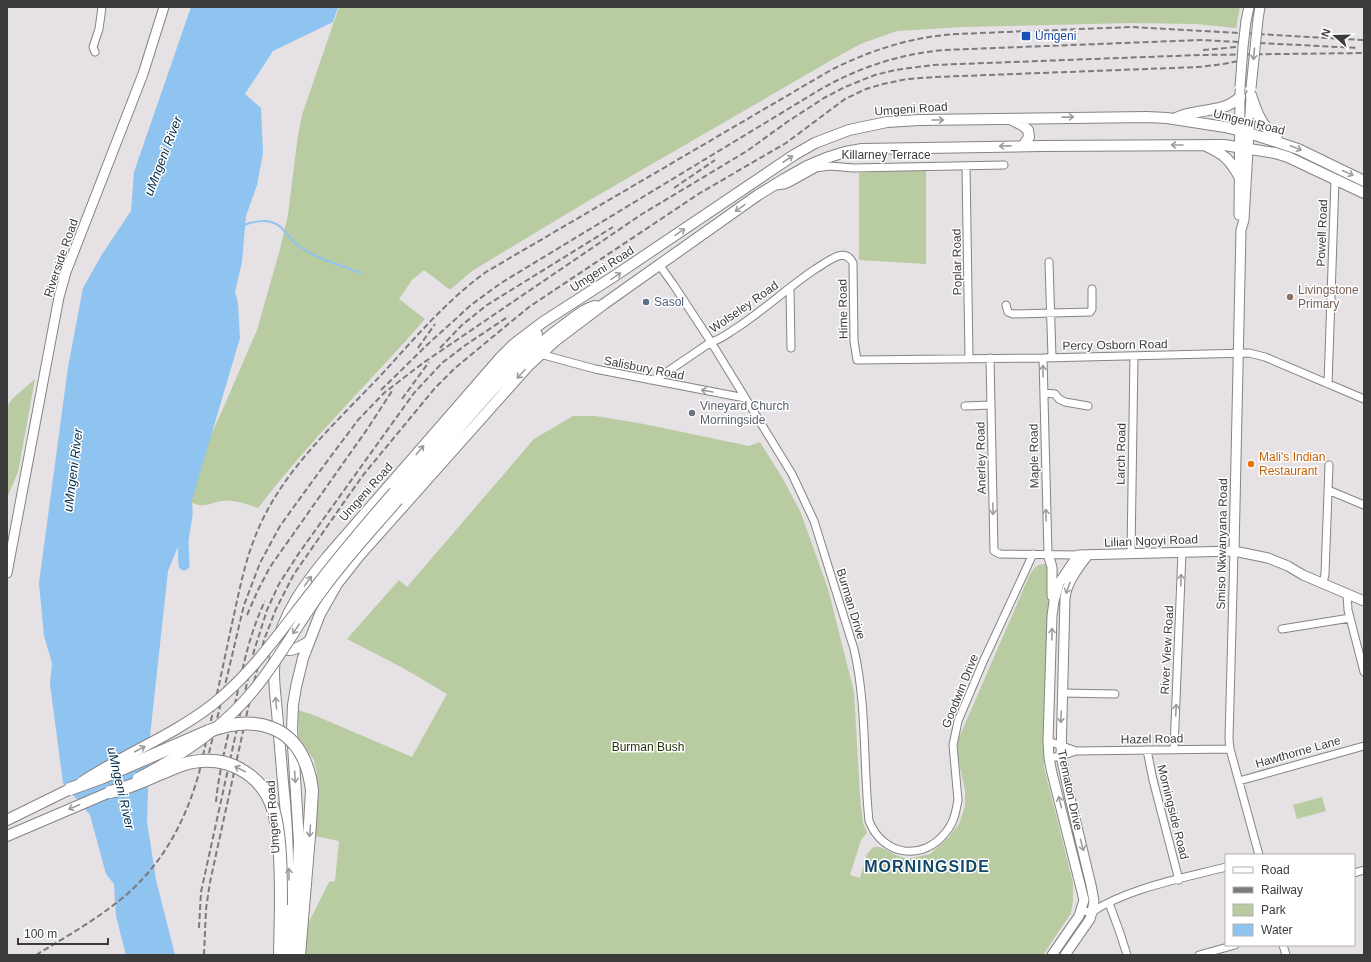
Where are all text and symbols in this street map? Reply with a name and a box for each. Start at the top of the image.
north arrow [1315,16,1355,56]
text: N [1319,27,1333,38]
place label: Umgeni [1035,29,1076,43]
marker: Umgeni [1020,30,1032,42]
one-way arrow [1251,47,1258,60]
street label: Umgeni Road [874,99,948,119]
street label: Umgeni Road [1212,106,1286,138]
one-way arrow [1061,113,1074,121]
water label: uMngeni River [141,114,185,198]
one-way arrow [931,116,944,123]
one-way arrow [1171,141,1184,149]
one-way arrow [999,142,1012,150]
one-way arrow [1290,145,1302,153]
street label: Killarney Terrace [841,148,931,162]
one-way arrow [782,155,793,163]
one-way arrow [1341,170,1353,177]
street label: Powell Road [1314,199,1330,267]
one-way arrow [735,204,746,212]
street label: Riverside Road [41,217,81,299]
one-way arrow [674,228,685,236]
street label: Poplar Road [949,229,965,295]
street label: Umgeni Road [567,243,637,295]
one-way arrow [610,271,622,279]
street label: Wolseley Road [707,278,781,336]
street label: Hime Road [835,279,851,339]
place label: Livingstone Primary [1298,283,1359,311]
marker: Livingstone Primary [1285,292,1295,302]
place label: Sasol [654,295,684,309]
marker: Sasol [641,297,651,307]
street label: Percy Osborn Road [1062,337,1168,353]
street label: Salisbury Road [603,353,685,383]
one-way arrow [1040,365,1047,378]
one-way arrow [516,369,525,379]
one-way arrow [701,387,714,395]
place label: Vineyard Church Morningside [700,399,789,427]
marker: Vineyard Church Morningside [687,408,697,418]
street label: Anerley Road [973,422,989,494]
street label: Larch Road [1113,423,1129,485]
street label: Maple Road [1026,424,1042,488]
water label: uMngeni River [60,427,86,513]
one-way arrow [415,445,424,455]
place label: Mali's Indian Restaurant [1259,450,1325,478]
marker: Mali's Indian Restaurant [1246,459,1256,469]
street label: Umgeni Road [336,460,396,524]
street label: Smiso Nkwanyana Road [1214,478,1230,610]
one-way arrow [989,502,997,515]
one-way arrow [1042,509,1050,522]
street label: Lilian Ngoyi Road [1104,532,1198,550]
street label: Burman Drive [834,567,869,641]
one-way arrow [1177,574,1185,587]
one-way arrow [304,575,312,586]
one-way arrow [1063,581,1071,593]
street label: River View Road [1158,605,1176,695]
one-way arrow [292,623,300,634]
one-way arrow [1048,628,1056,641]
street label: Goodwin Drive [939,652,981,730]
one-way arrow [272,697,280,710]
one-way arrow [1172,704,1179,717]
one-way arrow [1057,710,1065,723]
street label: Hazel Road [1121,731,1183,747]
street label: Hawthorne Lane [1254,733,1343,771]
park label: Burman Bush [612,740,684,754]
water label: uMngeni River [104,745,138,831]
one-way arrow [134,745,146,752]
street label: Trematon Drive [1055,748,1085,832]
street label: Morningside Road [1154,763,1192,861]
one-way arrow [234,765,246,772]
one-way arrow [292,770,299,783]
street label: Umgeni Road [263,780,283,854]
one-way arrow [1055,796,1063,809]
one-way arrow [69,804,81,812]
one-way arrow [306,824,313,837]
one-way arrow [1078,838,1086,851]
legend [1225,854,1355,946]
district label: MORNINGSIDE [864,858,990,875]
text: Road [1261,863,1290,877]
one-way arrow [285,868,293,881]
text: Railway [1261,883,1303,897]
text: Park [1261,903,1287,917]
scale bar [18,920,108,946]
text: Water [1261,923,1293,937]
text: 100 m [24,927,57,941]

